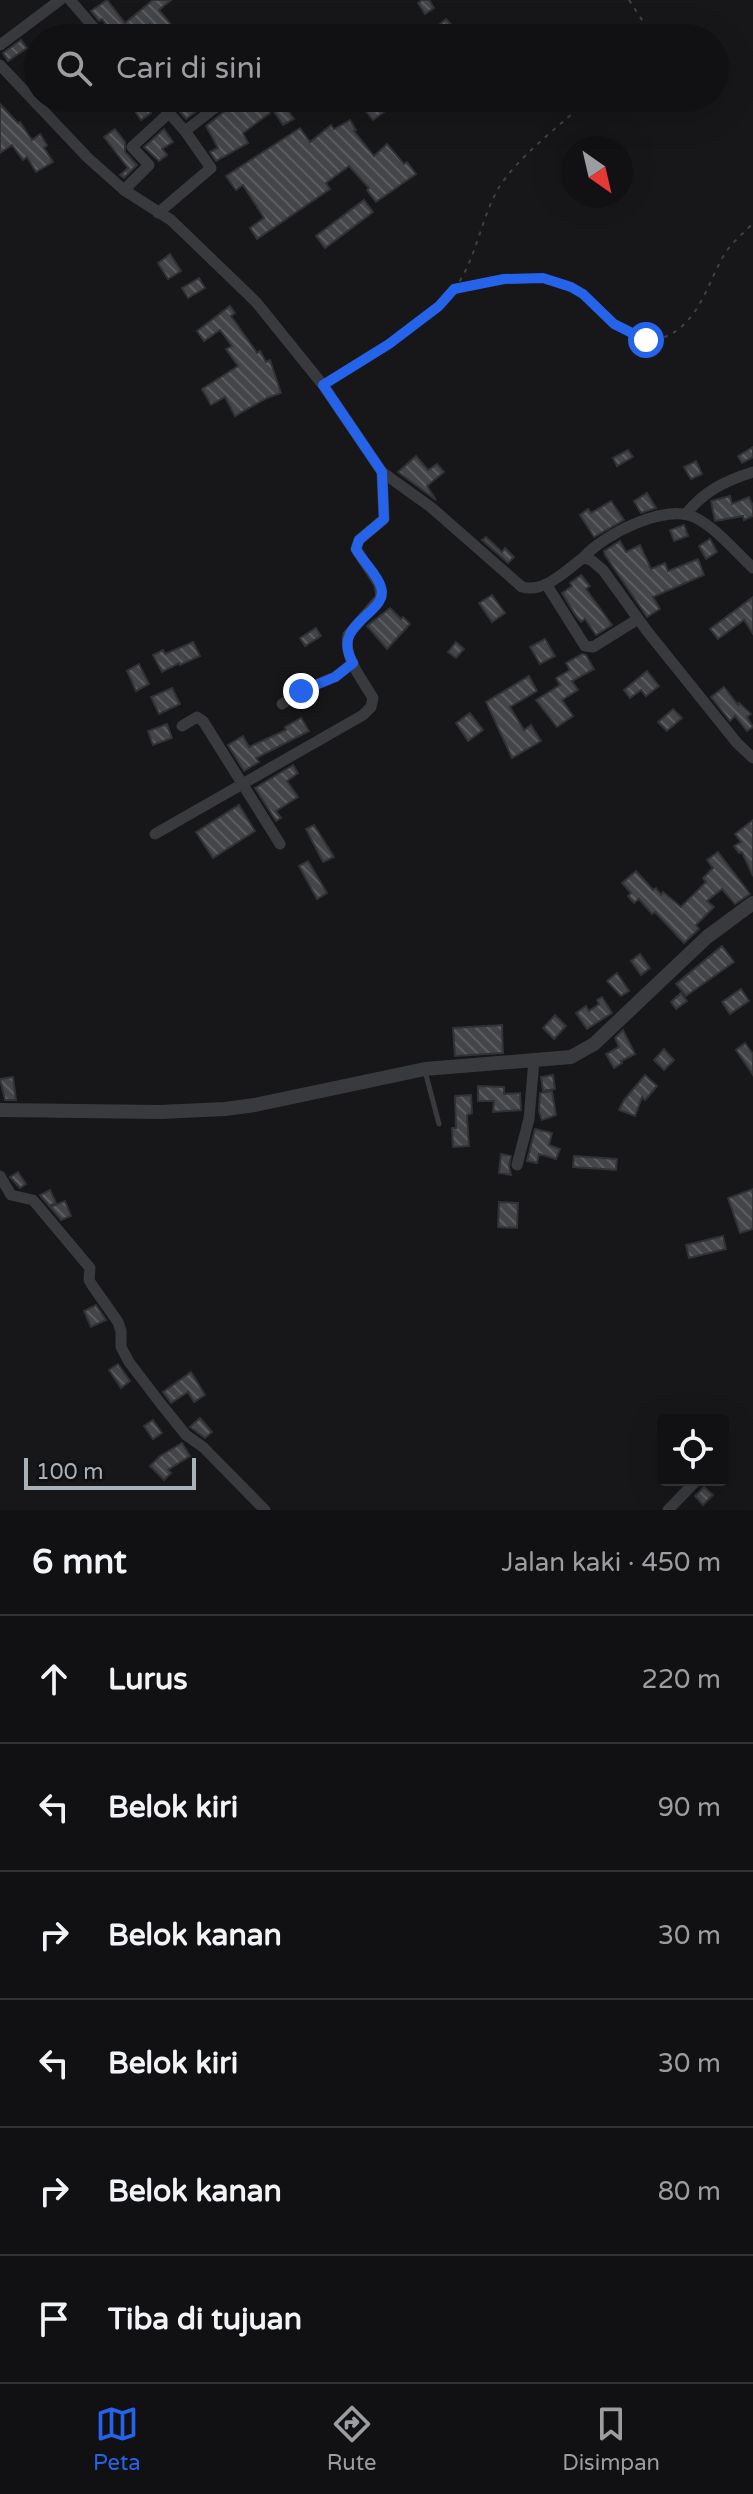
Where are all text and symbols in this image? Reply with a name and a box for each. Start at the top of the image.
search box [24,24,729,112]
icon: search [52,46,96,90]
text: Cari di sini [116,50,262,87]
north arrow [561,136,633,208]
route start [628,322,664,358]
route end [283,673,319,709]
map controls [657,1414,729,1486]
button: locate [657,1414,729,1486]
scale bar [24,1454,196,1490]
text: 100 m [36,1459,103,1485]
text: 6 mnt [32,1542,127,1583]
text: Jalan kaki · 450 m [502,1547,721,1578]
icon: ahead [32,1657,76,1701]
text: Lurus [108,1661,188,1698]
text: 220 m [641,1664,721,1695]
icon: left [32,1785,76,1829]
text: Belok kiri [108,1789,238,1826]
text: 90 m [658,1792,721,1823]
icon: right [32,1913,76,1957]
text: Belok kanan [108,1917,282,1954]
text: 30 m [658,1920,721,1951]
icon: left [32,2041,76,2085]
text: Belok kiri [108,2045,238,2082]
text: 30 m [658,2048,721,2079]
icon: right [32,2169,76,2213]
text: Belok kanan [108,2173,282,2210]
text: 80 m [658,2176,721,2207]
icon: arrive [32,2297,76,2341]
text: Tiba di tujuan [108,2301,302,2338]
tab: Peta [93,2402,141,2476]
tab: Rute [327,2402,376,2476]
tab: Disimpan [562,2402,660,2476]

